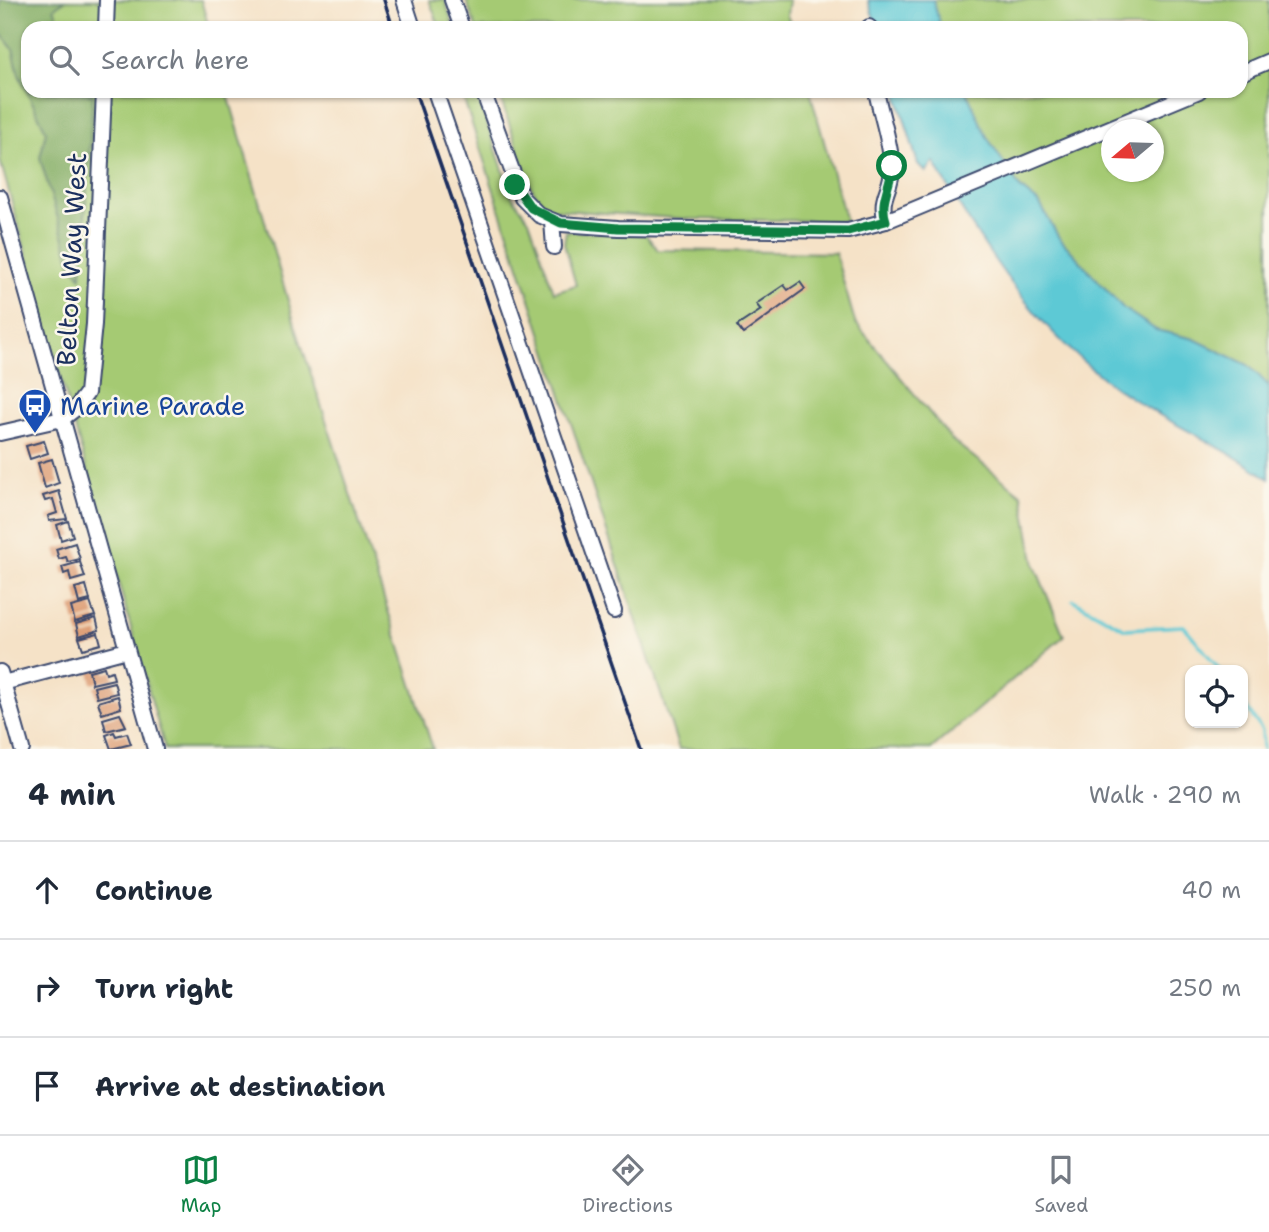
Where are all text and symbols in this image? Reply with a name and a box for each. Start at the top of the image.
search box [21,21,1248,98]
icon: search [45,41,83,79]
text: Search here [101,42,250,77]
north arrow [1101,119,1164,182]
route start [876,150,907,181]
street label: Belton Way West [48,151,94,367]
route end [499,169,530,200]
bus stop icon: Marine Parade [16,386,54,435]
place label: Marine Parade [60,388,246,423]
map controls [1185,665,1248,728]
button: locate [1185,665,1248,728]
text: 4 min [28,774,115,815]
text: Walk · 290 m [1089,780,1241,810]
icon: ahead [28,871,66,909]
text: Continue [95,873,213,908]
text: 40 m [1181,875,1241,905]
icon: right [28,969,66,1007]
text: Turn right [95,971,233,1006]
text: 250 m [1168,973,1241,1003]
icon: arrive [28,1067,66,1105]
text: Arrive at destination [95,1069,385,1104]
tab: Map [181,1151,221,1218]
tab: Directions [583,1151,673,1218]
tab: Saved [1034,1151,1088,1218]

